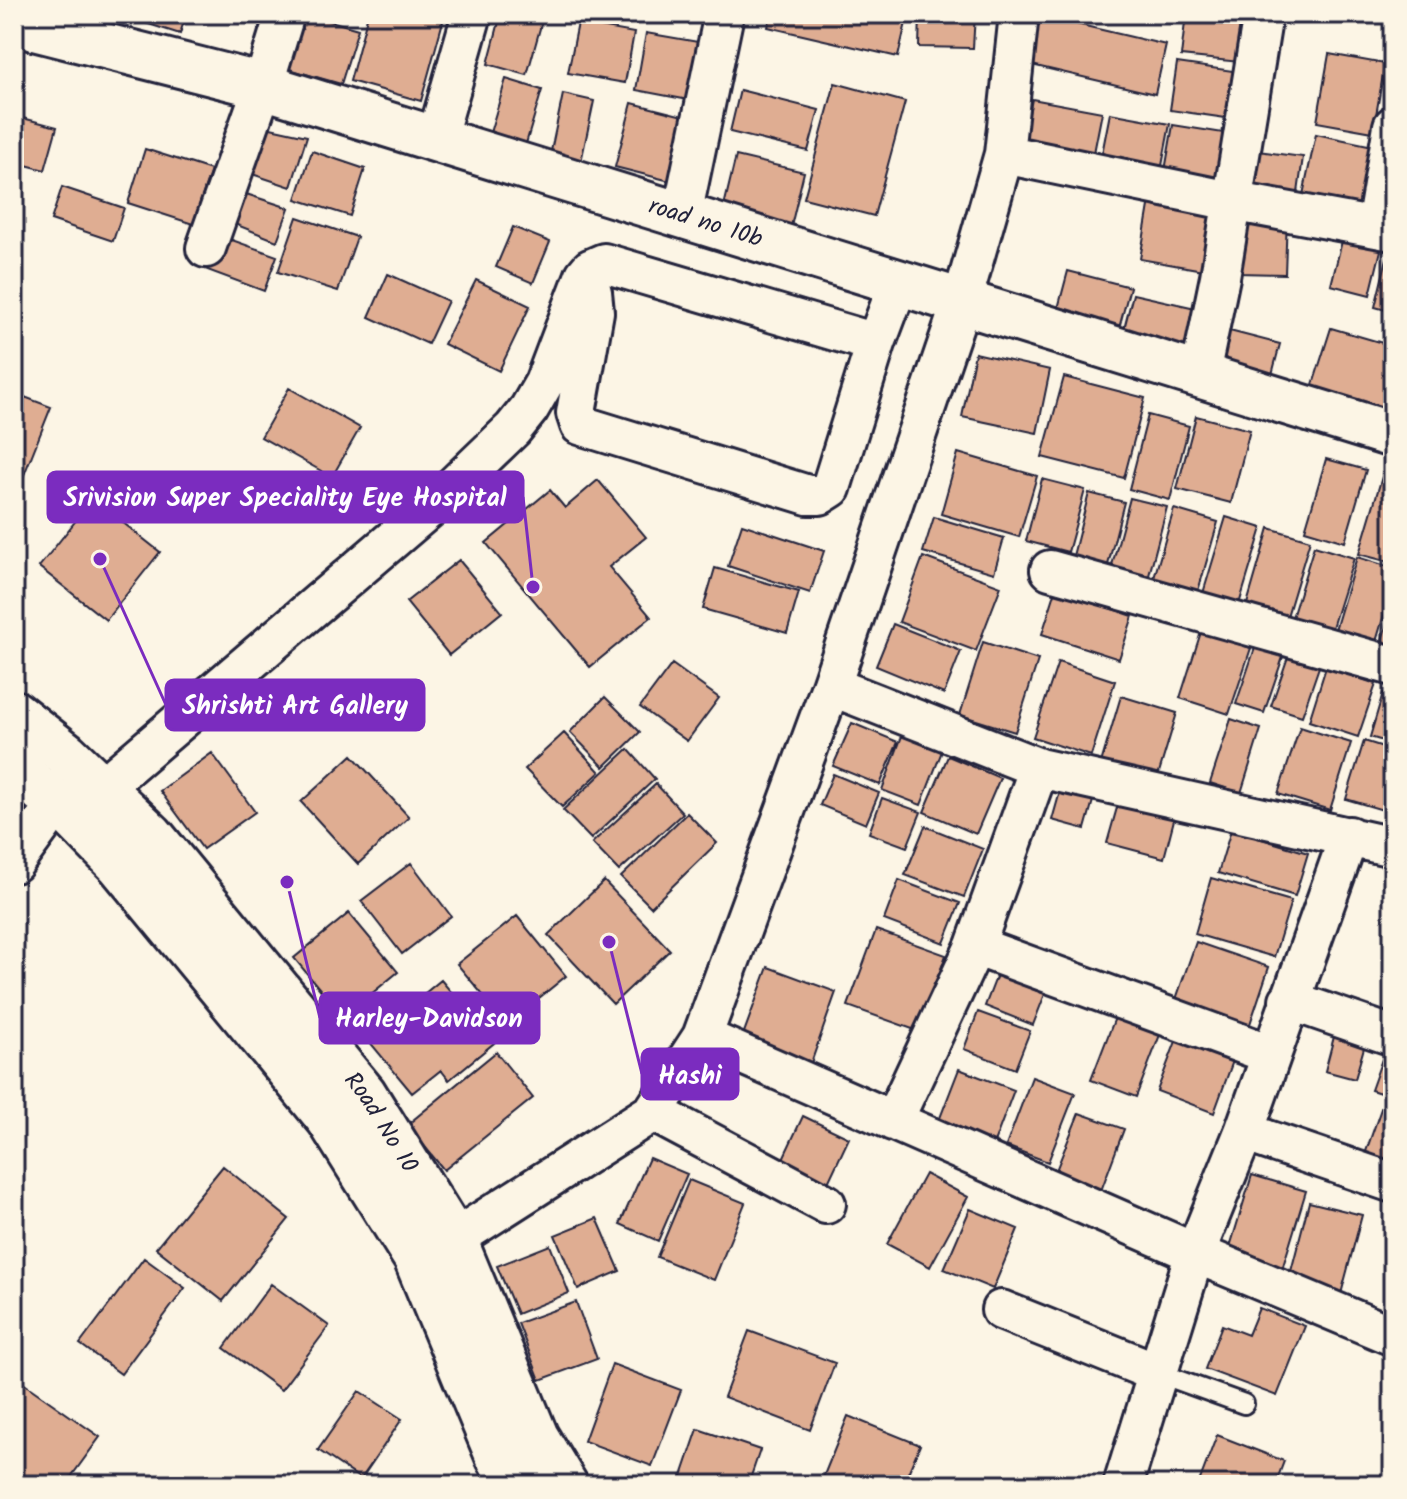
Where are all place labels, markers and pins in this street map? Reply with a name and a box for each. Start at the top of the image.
callout: Srivision Super Speciality Eye Hospital [48,472,523,522]
callout: Shrishti Art Gallery [166,680,424,730]
callout: Harley-Davidson [320,993,539,1043]
callout: Hashi [642,1049,738,1099]

